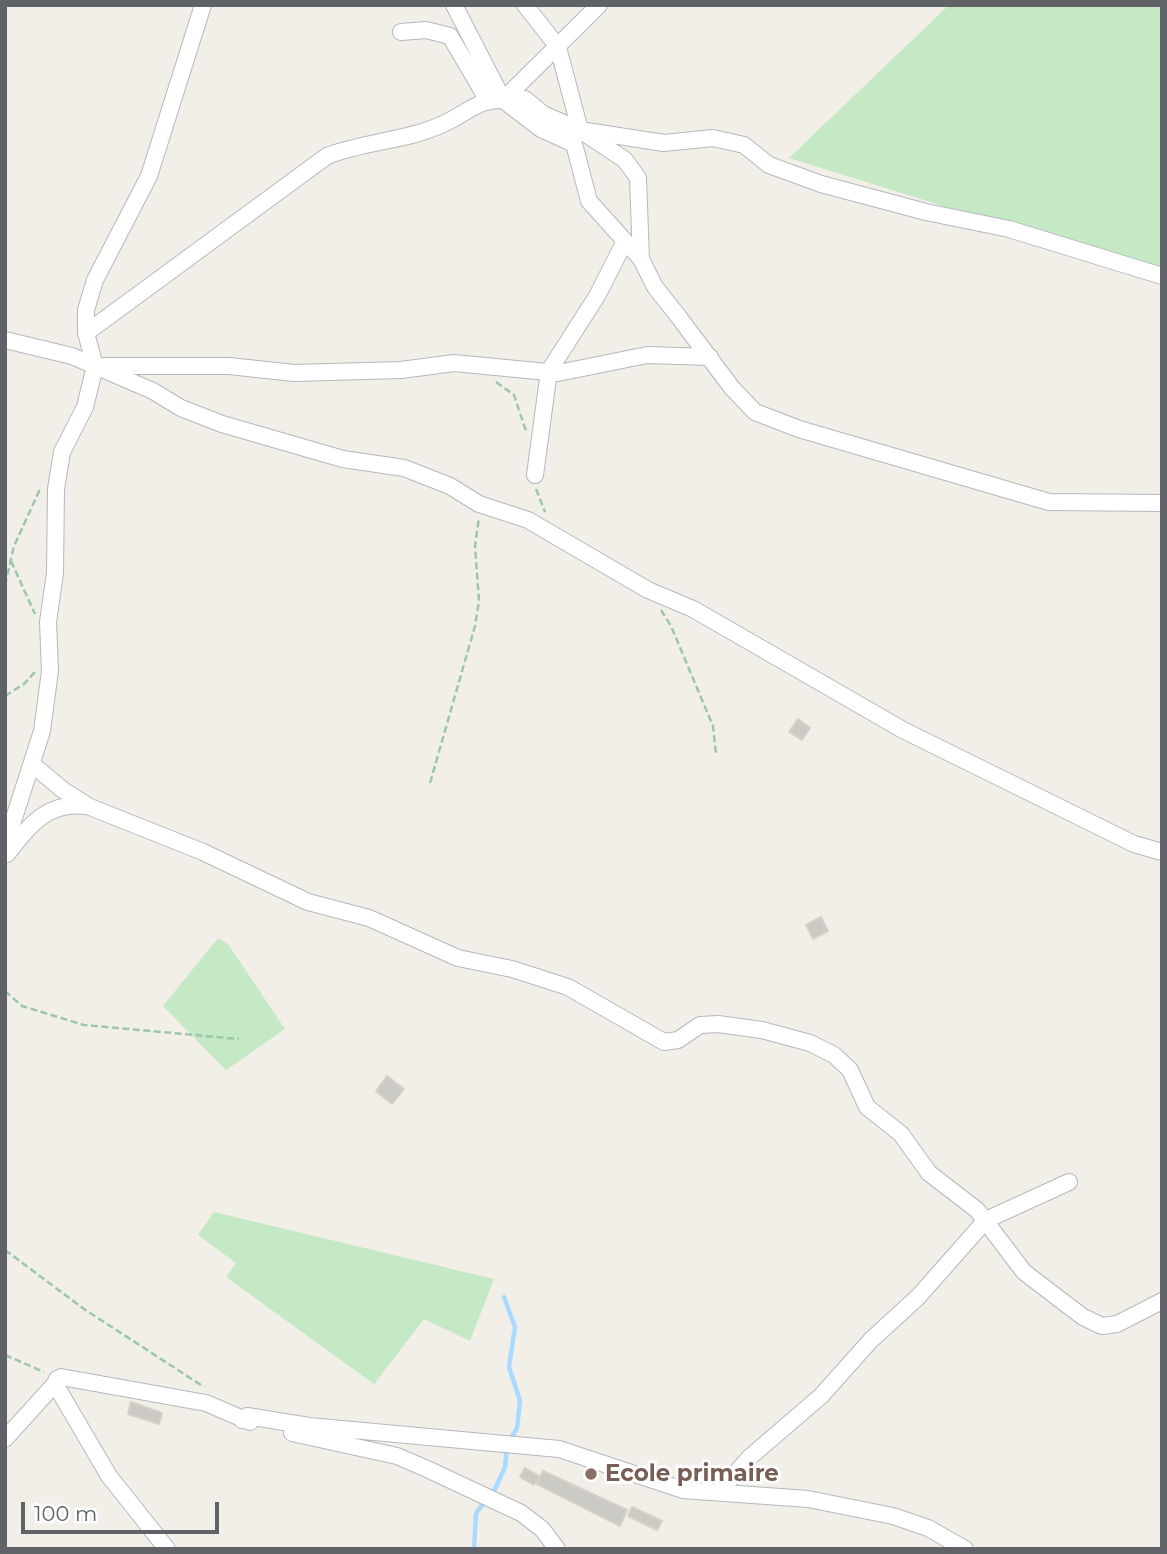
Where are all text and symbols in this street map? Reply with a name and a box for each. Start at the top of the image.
place label: Ecole primaire [605,1460,779,1488]
marker: Ecole primaire [583,1466,599,1482]
scale bar [24,1488,222,1532]
text: 100 m [34,1501,97,1526]

